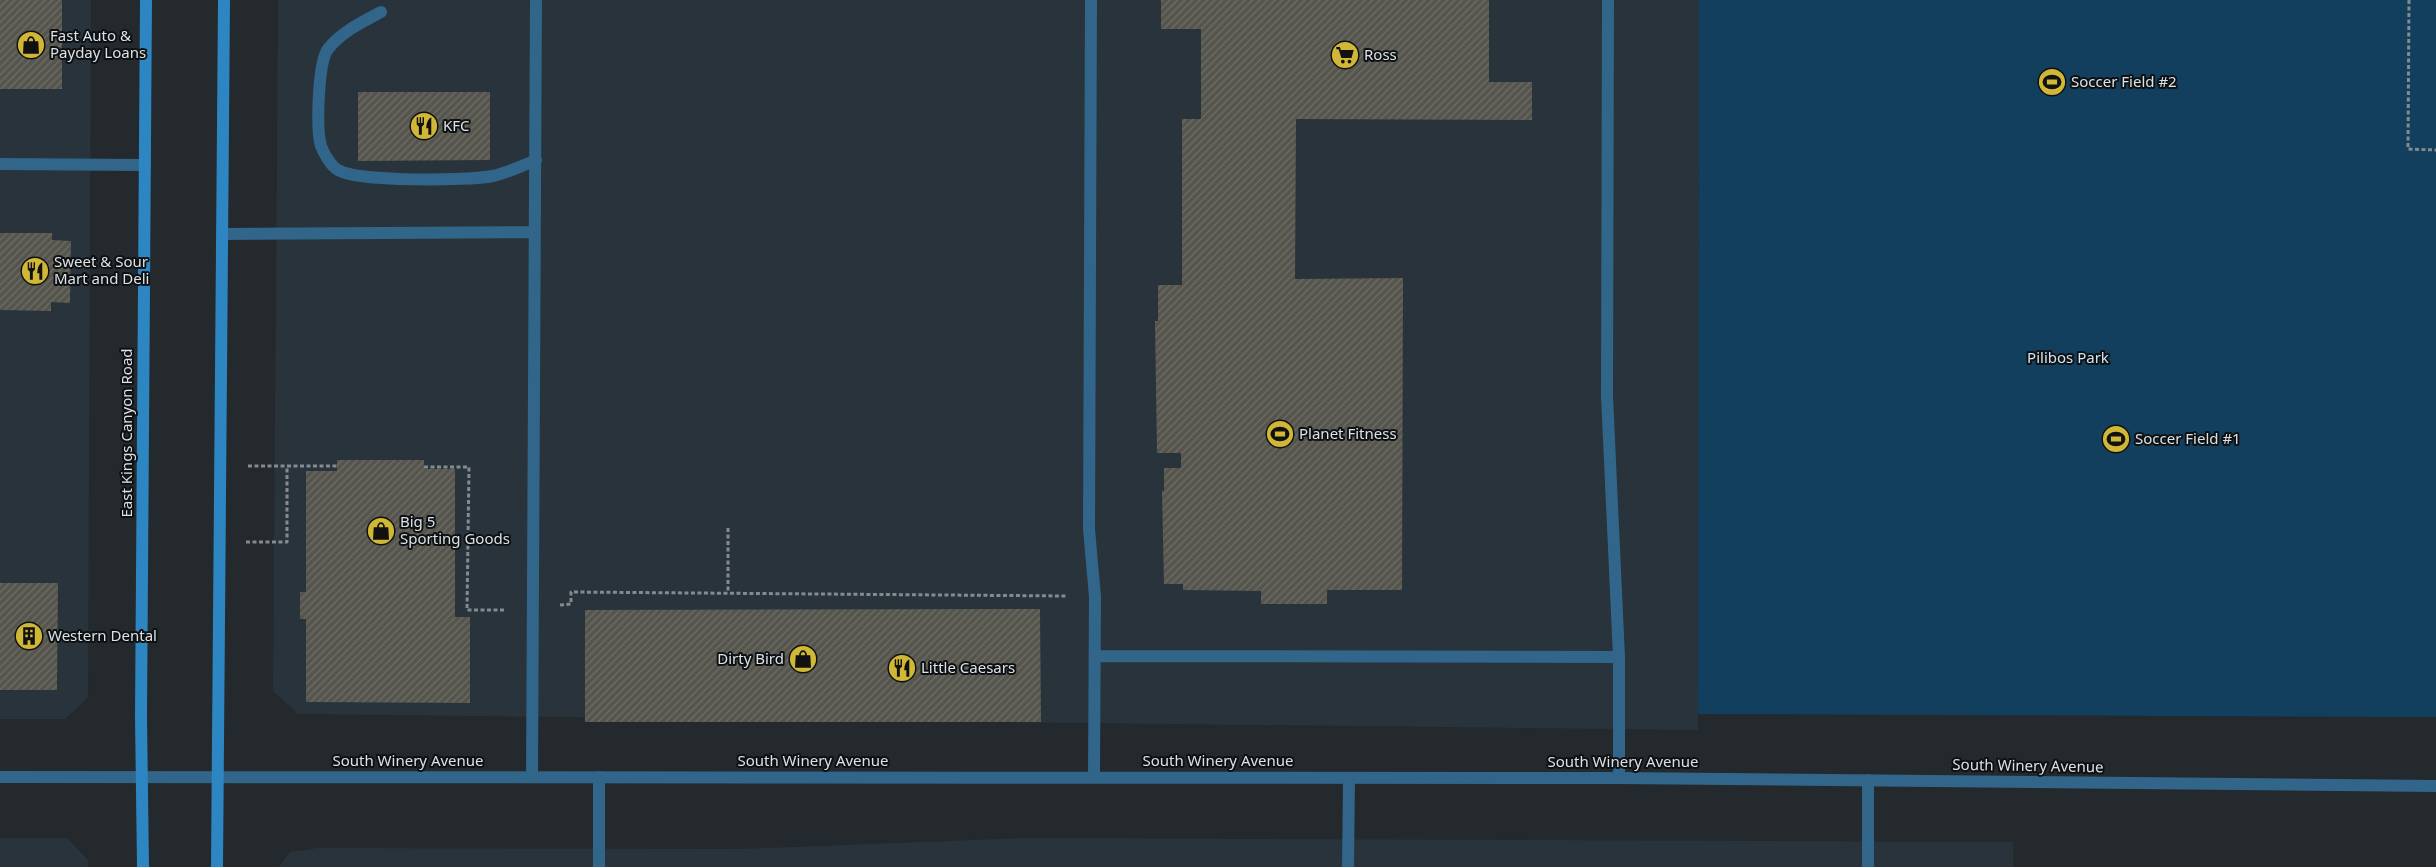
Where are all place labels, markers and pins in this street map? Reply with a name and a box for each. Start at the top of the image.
place label: Fast Auto & Payday Loans [50,25,146,62]
shop icon: Fast Auto & Payday Loans [16,30,46,60]
supermarket icon: Ross [1330,40,1360,70]
place label: Ross [1364,44,1397,64]
sports icon: Soccer Field #2 [2037,67,2067,97]
place label: Soccer Field #2 [2071,71,2177,91]
restaurant icon: KFC [409,111,439,141]
place label: KFC [443,115,470,135]
place label: Sweet & Sour Mart and Deli [54,251,150,288]
restaurant icon: Sweet & Sour Mart and Deli [20,256,50,286]
sports icon: Planet Fitness [1265,419,1295,449]
place label: Planet Fitness [1299,423,1397,443]
sports icon: Soccer Field #1 [2101,424,2131,454]
place label: Soccer Field #1 [2135,428,2241,448]
place label: Big 5 Sporting Goods [400,511,510,548]
shop icon: Big 5 Sporting Goods [366,516,396,546]
building icon: Western Dental [14,621,44,651]
place label: Western Dental [48,625,157,645]
shop icon: Dirty Bird [788,644,818,674]
place label: Dirty Bird [717,648,784,668]
restaurant icon: Little Caesars [887,653,917,683]
place label: Little Caesars [921,657,1015,677]

